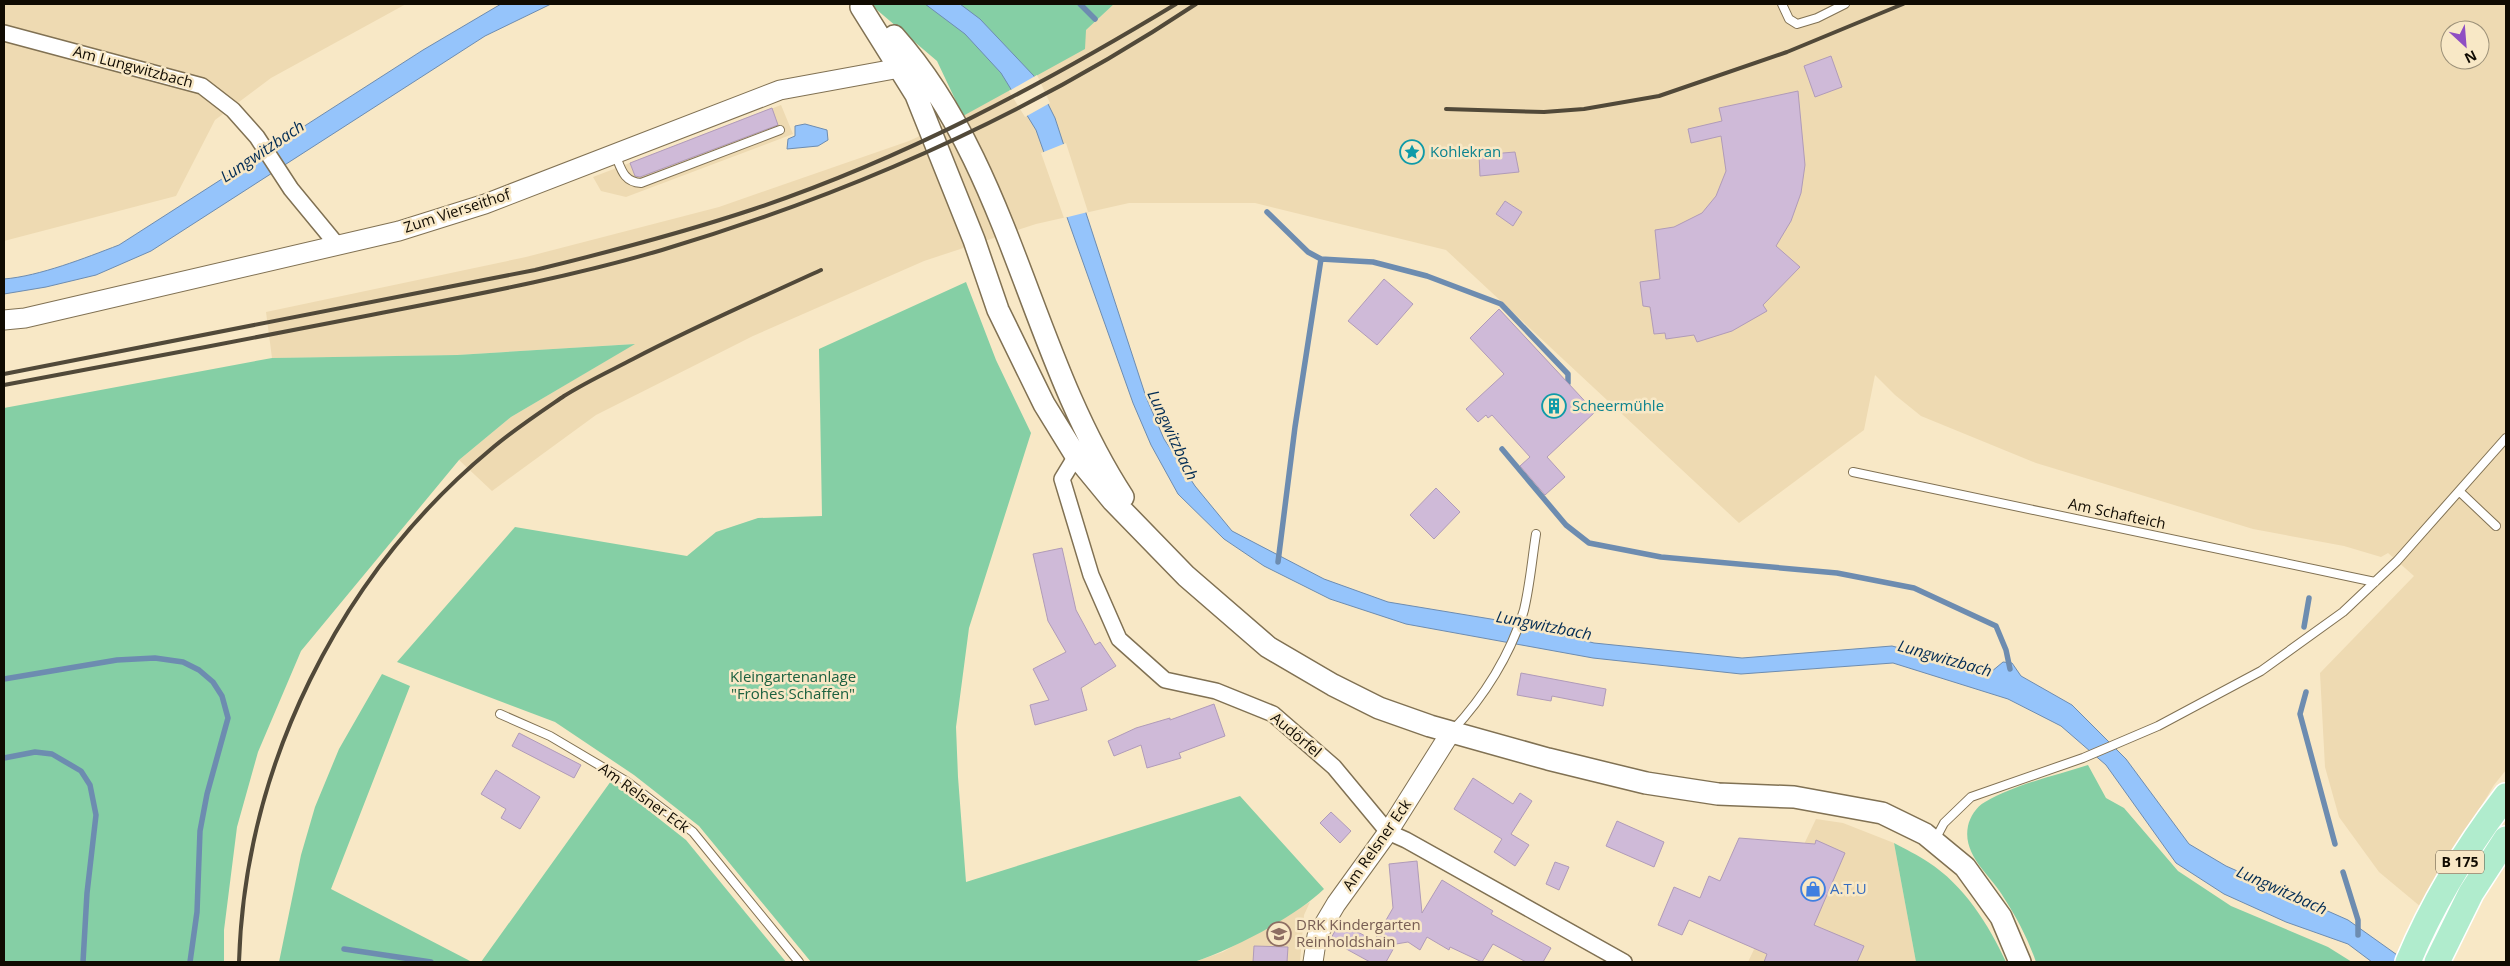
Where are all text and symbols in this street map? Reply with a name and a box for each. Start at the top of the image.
north arrow [2440,20,2490,70]
street label: Am Lungwitzbach [71,40,195,92]
text: N [2462,46,2480,68]
water label: Lungwitzbach [216,115,308,187]
place icon: Kohlekran [1399,139,1425,165]
place label: Kohlekran [1430,141,1501,161]
street label: Zum Vierseithof [401,183,513,237]
water label: Lungwitzbach [1143,386,1203,484]
building icon: Scheermühle [1541,393,1567,419]
place label: Scheermühle [1572,395,1664,415]
street label: Am Schafteich [2067,493,2168,533]
water label: Lungwitzbach [1494,605,1594,645]
water label: Lungwitzbach [1895,634,1995,682]
park label: Kleingartenanlage "Frohes Schaffen" [730,666,856,703]
street label: Audörfel [1267,707,1326,761]
street label: Am Relsner Eck [595,758,694,837]
street label: Am Relsner Eck [1337,795,1415,894]
road number: B 175 [2436,850,2484,874]
water label: Lungwitzbach [2233,860,2331,920]
shop icon: A.T.U [1800,876,1826,902]
place label: A.T.U [1830,878,1867,898]
place label: DRK Kindergarten Reinholdshain [1296,914,1421,951]
school or university icon: DRK Kindergarten Reinholdshain [1266,921,1292,947]

